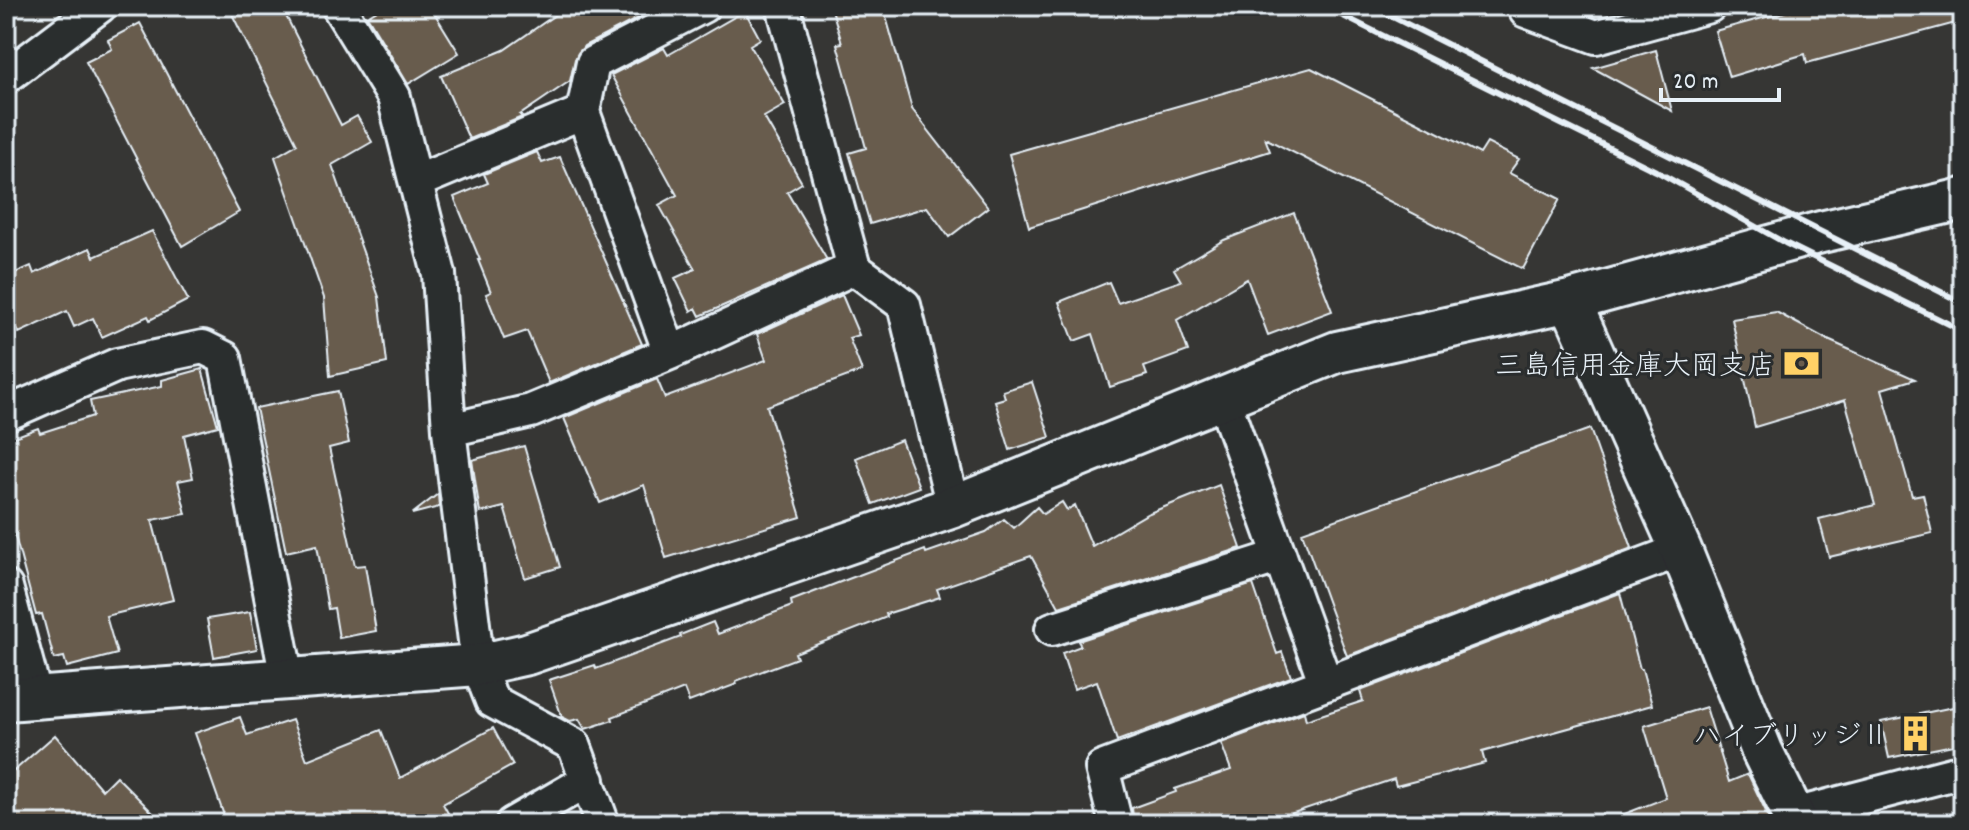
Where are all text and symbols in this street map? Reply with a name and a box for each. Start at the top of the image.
scale bar [1661,52,1779,102]
text: 20 m [1673,66,1719,100]
bank icon: 三島信用金庫大岡支店 [1782,345,1820,383]
place label: 三島信用金庫大岡支店 [1495,349,1775,389]
building icon: ハイブリッジⅡ [1896,715,1934,753]
place label: ハイブリッジⅡ [1693,719,1889,759]

